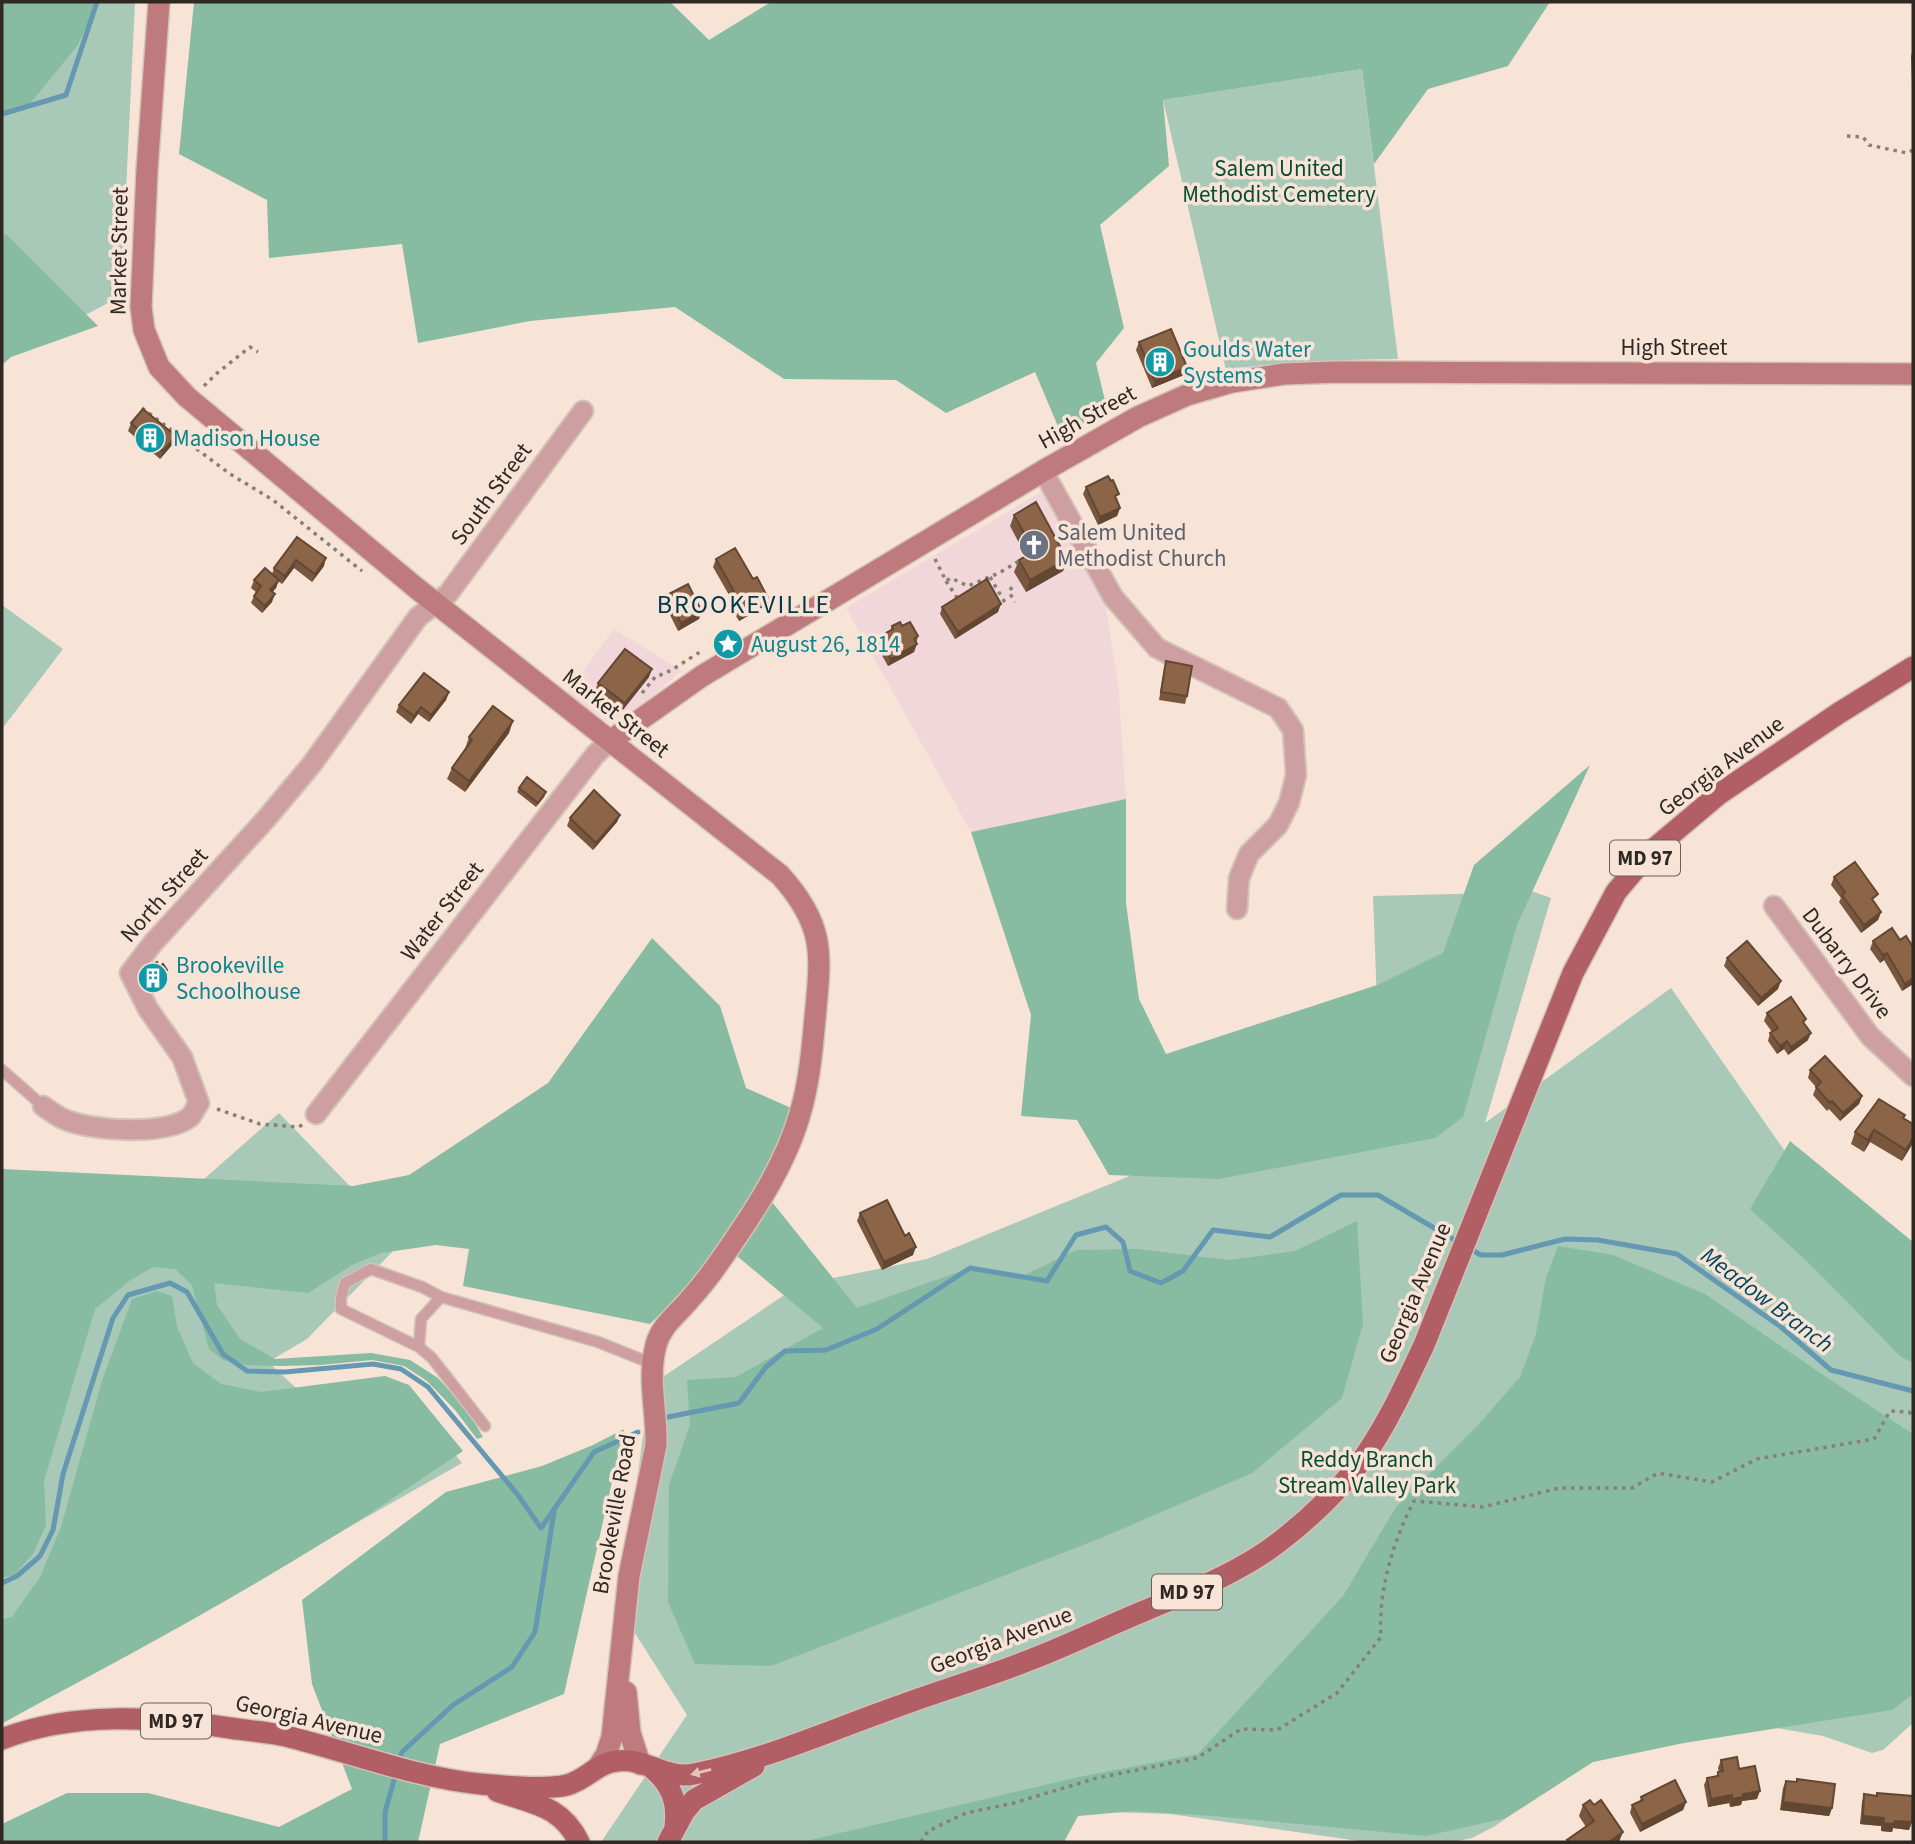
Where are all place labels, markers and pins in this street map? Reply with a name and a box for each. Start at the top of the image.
place label: Goulds Water Systems [1183,333,1312,392]
building icon: Goulds Water Systems [1143,345,1177,379]
building icon: Madison House [133,421,167,455]
place label: Madison House [173,422,320,455]
place label: Salem United Methodist Church [1057,516,1227,575]
church icon: Salem United Methodist Church [1017,528,1051,562]
place icon: August 26, 1814 [711,627,745,661]
place label: August 26, 1814 [751,628,900,661]
place label: Brookeville Schoolhouse [176,949,301,1008]
building icon: Brookeville Schoolhouse [136,961,170,995]

